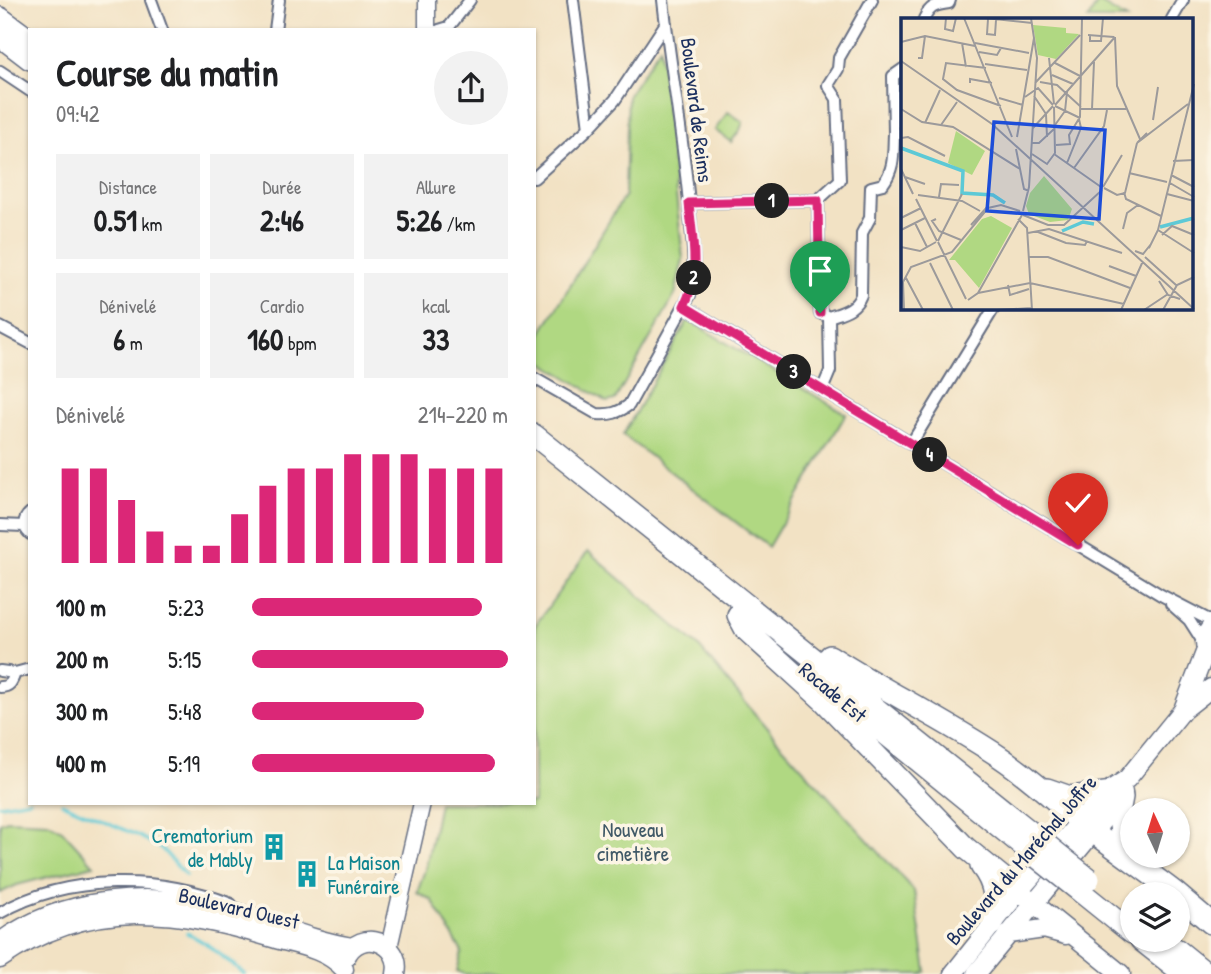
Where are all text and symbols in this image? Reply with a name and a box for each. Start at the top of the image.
inset map [901,18,1194,310]
street label: Boulevard de Reims [674,36,720,184]
text: Course du matin [56,46,279,98]
button: share [434,51,508,125]
text: 09:42 [56,98,99,129]
text: Distance [99,174,157,200]
text: Durée [262,174,302,200]
text: Allure [416,174,456,200]
pin: 1 [754,184,790,218]
text: 1 [768,187,775,213]
text: 0.51 [94,200,137,240]
text: 2:46 [260,200,304,240]
text: 5:26 [397,200,442,240]
text: km [137,211,162,237]
text: /km [442,211,475,237]
pin [790,241,850,313]
icon: arrive [801,252,839,290]
pin: 2 [676,260,712,296]
text: 2 [689,264,698,290]
text: Dénivelé [99,293,157,319]
text: Cardio [260,293,304,319]
text: kcal [422,293,450,319]
text: 6 [113,319,125,359]
text: 160 [247,319,284,359]
text: 33 [423,319,449,359]
text: m [125,330,143,356]
text: bpm [284,330,317,356]
pin: 3 [776,354,812,390]
text: 3 [789,358,798,384]
text: Dénivelé [56,399,125,430]
text: 214–220 m [418,399,508,430]
pin: 4 [912,438,948,472]
text: 4 [926,441,933,467]
pin [1048,473,1108,545]
icon: check [1059,484,1097,522]
text: 100 m [56,592,106,623]
text: 5:23 [168,592,204,623]
text: 200 m [56,644,108,675]
text: 5:15 [168,644,201,675]
street label: Rocade Est [793,655,874,729]
text: 300 m [56,696,108,727]
text: 5:48 [168,696,202,727]
text: 400 m [56,748,106,779]
text: 5:19 [168,748,200,779]
street label: Boulevard du Maréchal Joffre [939,769,1103,951]
north arrow [1120,798,1190,868]
map controls [1120,798,1190,952]
park label: Nouveau cimetière [597,815,669,868]
place label: Crematorium de Mably [151,821,253,874]
building icon: Crematorium de Mably [259,832,289,862]
place label: La Maison Funéraire [327,848,400,901]
building icon: La Maison Funéraire [292,859,322,889]
street label: Boulevard Ouest [176,880,303,936]
button: layers [1120,882,1190,952]

